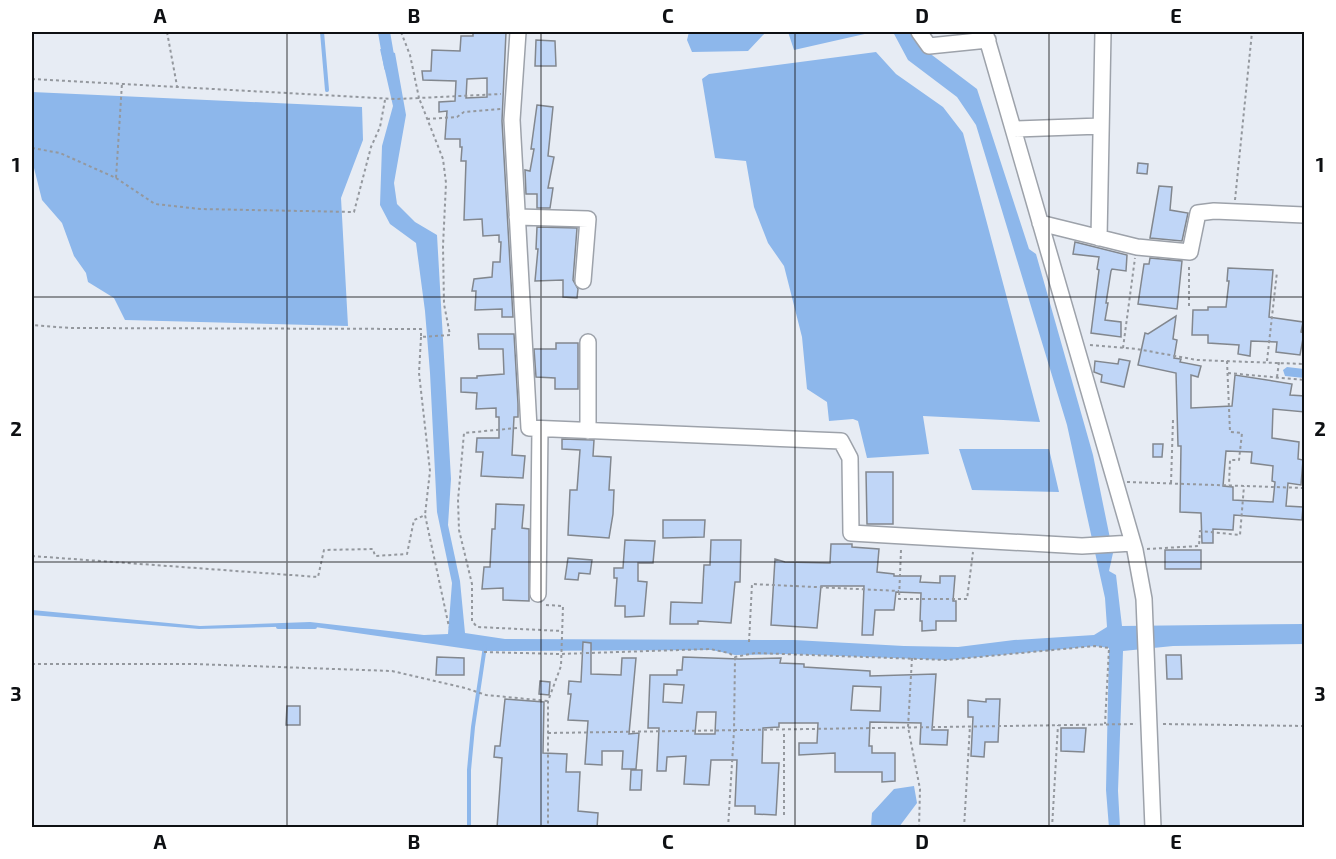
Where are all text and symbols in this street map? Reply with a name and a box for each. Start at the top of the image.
text: A [153,3,167,27]
text: B [408,3,420,27]
text: C [662,3,674,27]
text: D [915,3,929,27]
text: E [1170,3,1182,27]
text: 1 [12,152,20,176]
text: 1 [1316,152,1324,176]
text: 2 [10,416,22,440]
text: 2 [1314,416,1326,440]
text: 3 [10,681,22,705]
text: 3 [1314,681,1326,705]
text: A [153,829,167,853]
text: B [408,829,420,853]
text: C [662,829,674,853]
text: D [915,829,929,853]
text: E [1170,829,1182,853]

